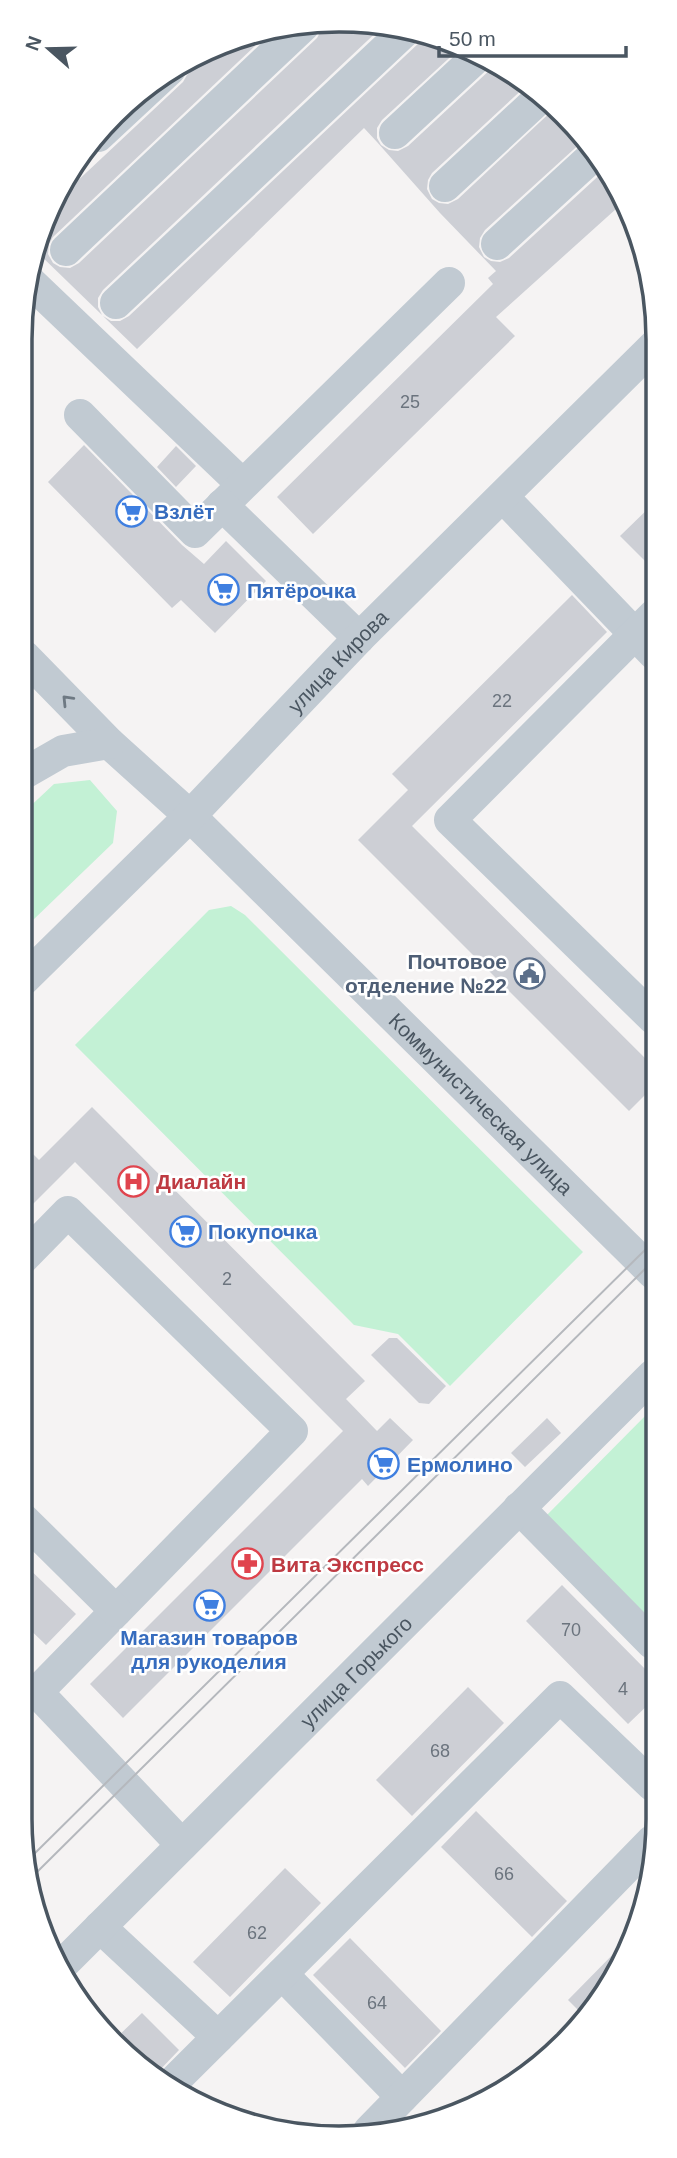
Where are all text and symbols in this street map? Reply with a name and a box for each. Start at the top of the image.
north arrow [14,14,84,84]
scale bar [439,14,626,58]
text: 50 m [449,27,496,50]
text: N [21,33,46,53]
house number: 25 [400,392,420,412]
supermarket icon: Взлёт [114,494,148,528]
place label: Взлёт [154,500,215,523]
supermarket icon: Пятёрочка [207,573,241,607]
place label: Пятёрочка [247,579,356,602]
street label: улица Кирова [283,605,392,717]
house number: 22 [492,691,512,711]
one-way arrow [62,695,75,708]
place label: Почтовое отделение №22 [345,950,507,997]
public building icon: Почтовое отделение №22 [513,956,547,990]
street label: Коммунистическая улица [385,1008,578,1199]
hospital icon: Диалайн [116,1164,150,1198]
place label: Диалайн [156,1170,246,1193]
supermarket icon: Покупочка [168,1214,202,1248]
place label: Покупочка [208,1220,318,1243]
house number: 2 [222,1269,232,1289]
supermarket icon: Ермолино [367,1447,401,1481]
place label: Ермолино [407,1453,513,1476]
pharmacy icon: Вита Экспресс [231,1547,265,1581]
place label: Вита Экспресс [271,1553,424,1576]
supermarket icon: Магазин товаров для рукоделия [192,1588,226,1622]
street label: улица Горького [295,1611,416,1732]
house number: 70 [561,1620,581,1640]
place label: Магазин товаров для рукоделия [120,1626,298,1673]
house number: 4 [618,1679,628,1699]
house number: 68 [430,1741,450,1761]
house number: 66 [494,1864,514,1884]
house number: 62 [247,1923,267,1943]
house number: 64 [367,1993,387,2013]

